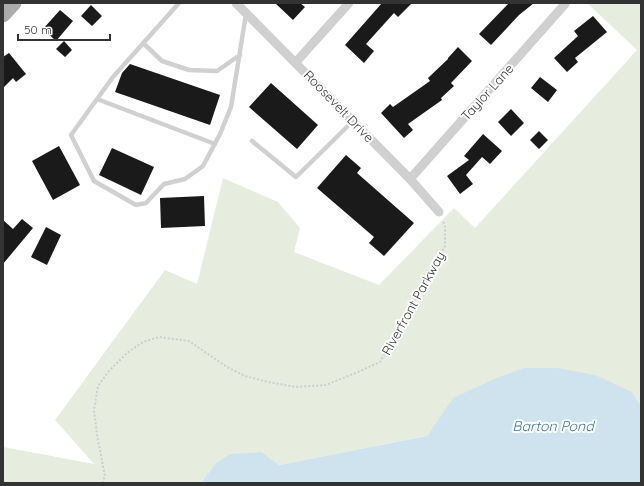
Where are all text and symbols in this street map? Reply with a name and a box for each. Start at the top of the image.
scale bar [18,16,110,42]
text: 50 m [24,22,52,37]
street label: Taylor Lane [457,60,517,124]
street label: Roosevelt Drive [301,67,377,145]
street label: Riverfront Parkway [378,248,448,358]
water label: Barton Pond [512,417,595,435]

